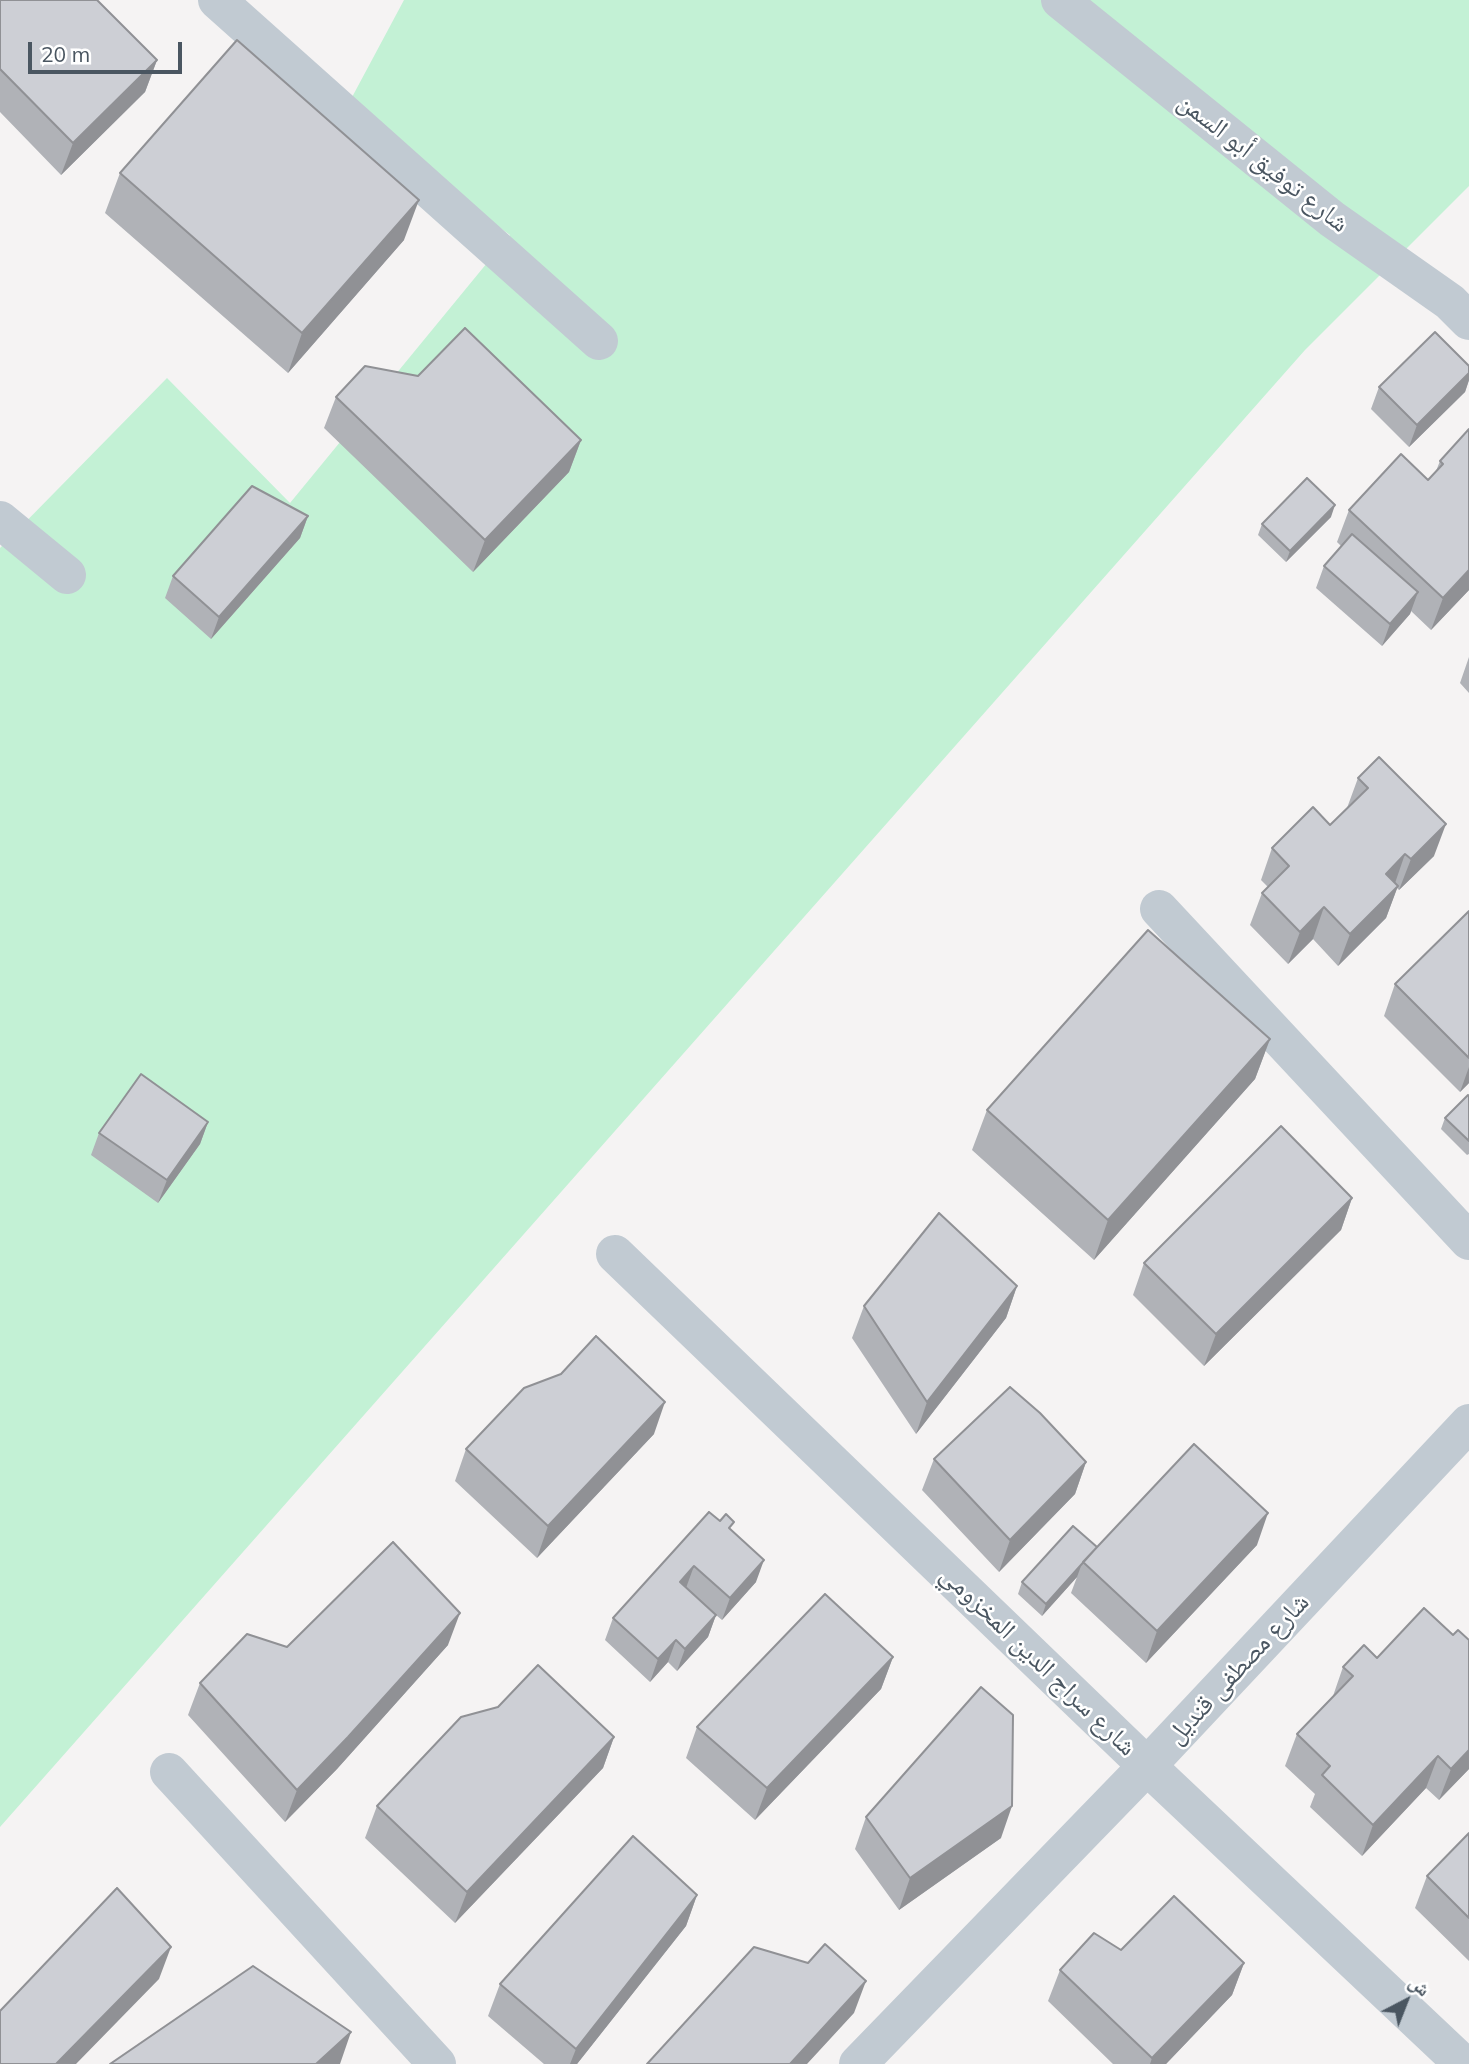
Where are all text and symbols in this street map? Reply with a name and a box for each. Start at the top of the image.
scale bar [32,28,186,72]
text: 20 m [41,41,90,67]
street label: شارع توفيق أبو السمن [1171,87,1355,239]
street label: شارع سراج الدين المخزومي [933,1559,1143,1763]
street label: شارع مصطفى قنديل [1160,1587,1316,1751]
north arrow [1371,1966,1441,2036]
text: ش [1405,1970,1436,2001]

